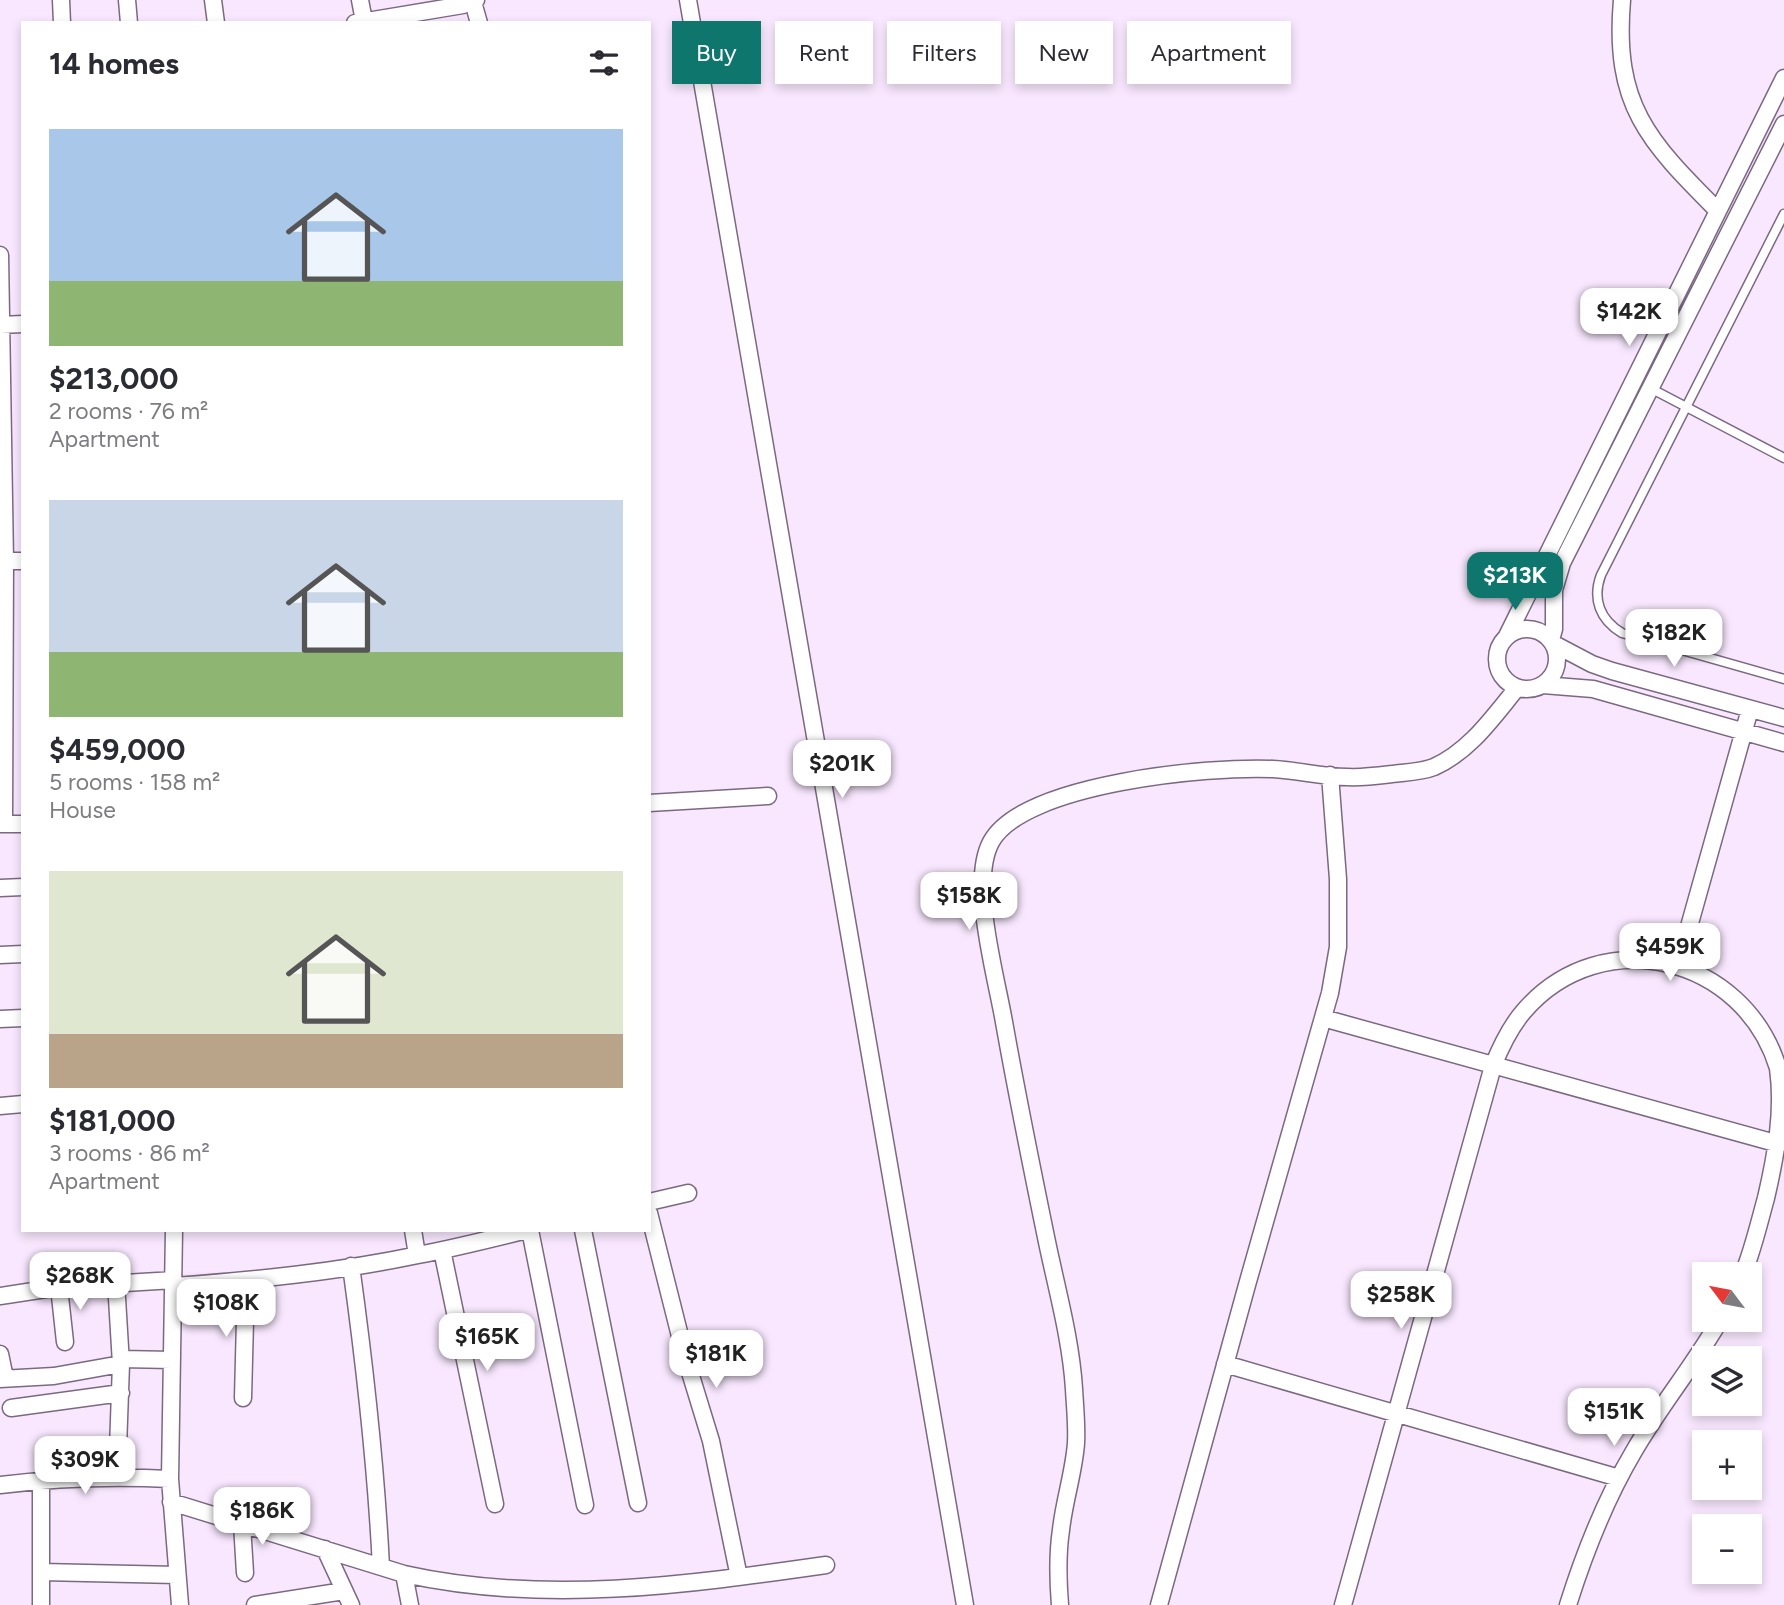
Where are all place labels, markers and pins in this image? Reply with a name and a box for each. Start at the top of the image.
pin: $142K [1580,288,1678,348]
pin: $213K [1466,552,1564,612]
pin: $182K [1625,610,1723,669]
pin: $201K [793,740,891,800]
pin: $158K [920,872,1018,932]
pin: $459K [1621,923,1719,983]
pin: $268K [31,1252,129,1312]
pin: $258K [1352,1272,1450,1331]
pin: $108K [177,1280,275,1339]
pin: $165K [438,1314,536,1373]
pin: $181K [667,1330,765,1390]
pin: $151K [1565,1388,1663,1448]
pin: $309K [36,1436,134,1496]
pin: $186K [213,1488,311,1547]

